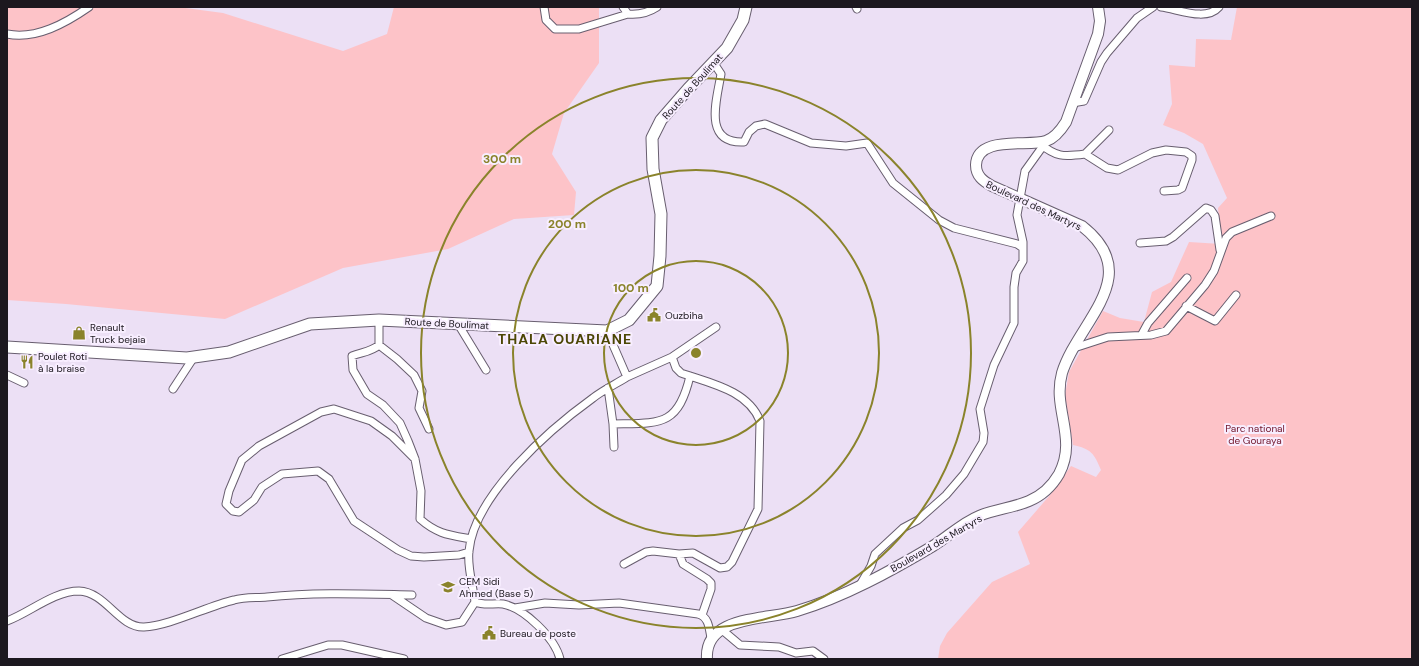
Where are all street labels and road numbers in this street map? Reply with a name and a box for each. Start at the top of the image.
street label: Route de Boulimat [659,51,726,122]
street label: Boulevard des Martyrs [984,178,1084,233]
street label: Route de Boulimat [404,315,490,332]
street label: Boulevard des Martyrs [888,512,984,575]

